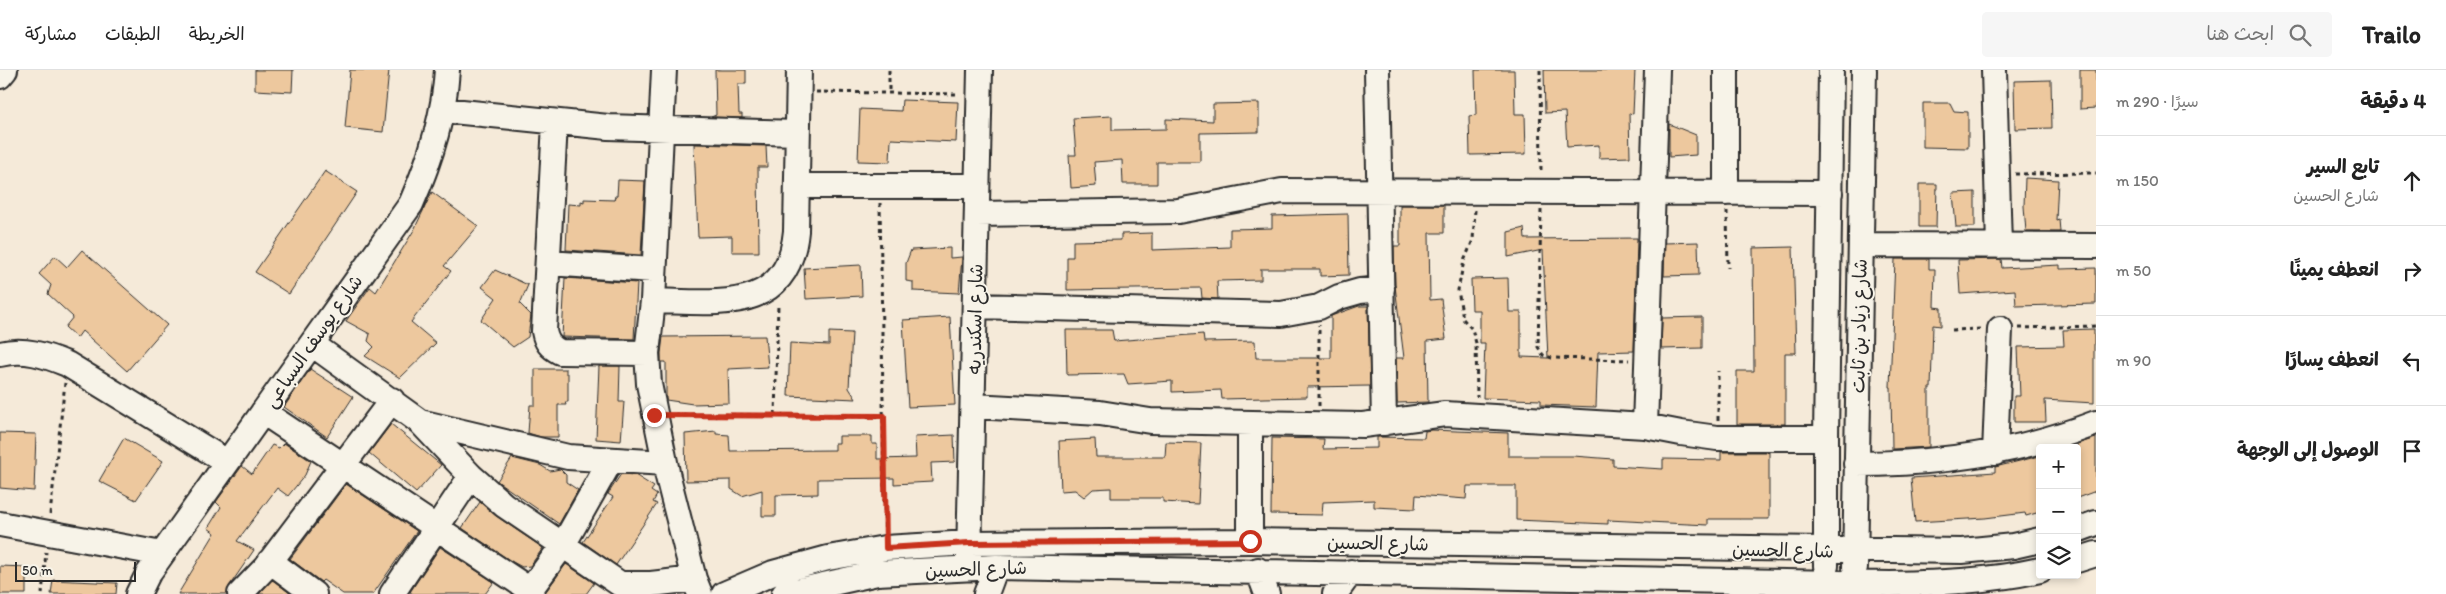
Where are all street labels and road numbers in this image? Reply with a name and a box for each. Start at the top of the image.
street label: شارع زياد بن ثابت [1846,258,1874,394]
street label: شارع اسكندريه [963,263,989,375]
street label: شارع يوسف السباعى [259,270,369,413]
street label: شارع الحسين [1327,531,1429,557]
street label: شارع الحسين [1732,538,1834,564]
street label: شارع الحسين [925,556,1027,584]

